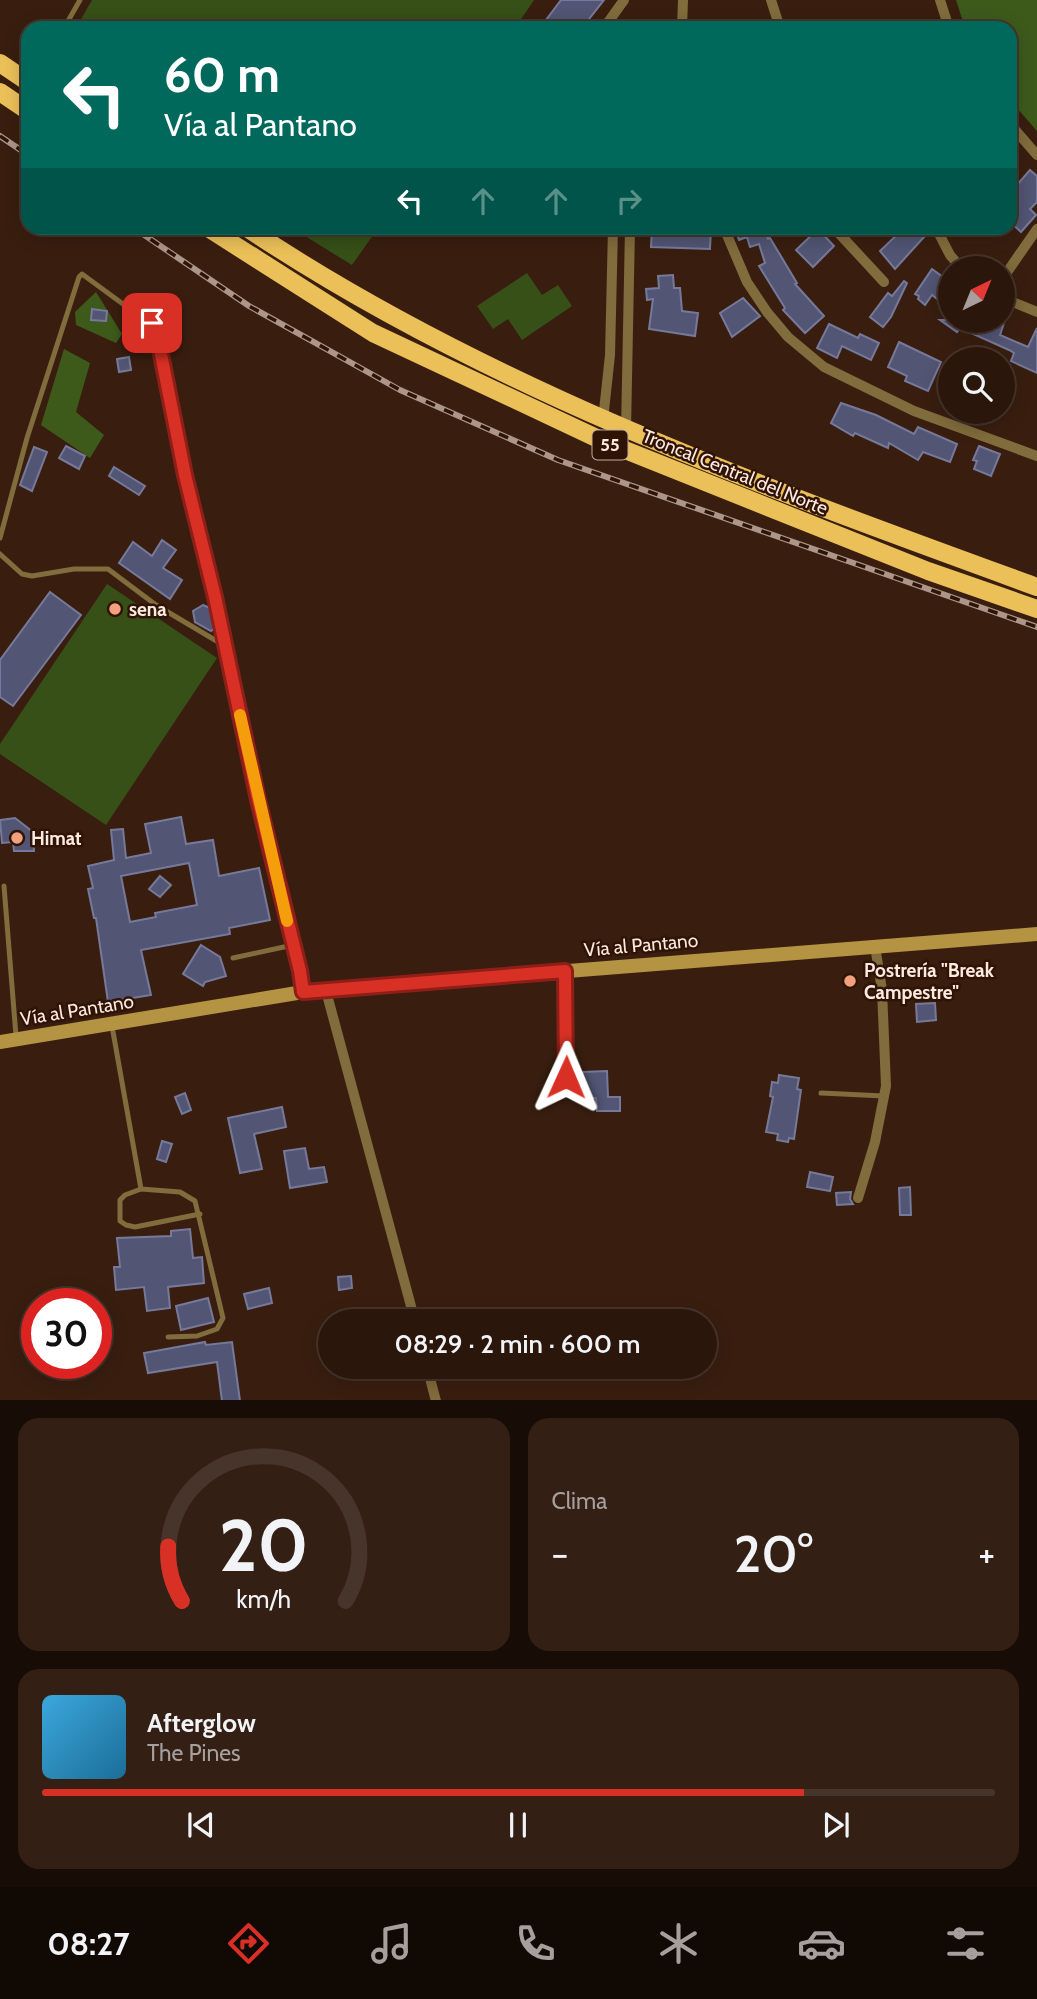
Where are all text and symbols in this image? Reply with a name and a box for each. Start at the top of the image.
text: 60 m [164,45,280,104]
icon: left [49,49,140,140]
text: Vía al Pantano [164,105,357,144]
icon: left [391,182,429,220]
icon: ahead [464,182,502,220]
icon: ahead [537,182,575,220]
icon: right [610,182,648,220]
north arrow [938,256,1015,332]
map controls [938,256,1015,424]
pin [122,293,182,353]
icon: arrive [133,304,171,342]
button: search [938,347,1015,424]
street label: Troncal Central del Norte [639,424,831,520]
road number: 55 [592,430,628,460]
place label: sena [129,598,167,621]
marker: sena [107,601,123,617]
place label: Himat [31,827,82,850]
marker: Himat [9,830,25,846]
street label: Vía al Pantano [583,929,699,961]
place label: Postrería "Break Campestre" [864,959,995,1004]
marker: Postrería "Break Campestre" [842,973,858,989]
street label: Vía al Pantano [19,990,135,1030]
position arrow [529,1040,603,1114]
speed limit sign: 30 [21,1288,112,1379]
text: 08:29 · 2 min · 600 m [395,1328,640,1360]
text: Clima [552,1487,607,1515]
text: 20 [219,1501,309,1589]
text: 20° [734,1522,813,1585]
text: − [552,1530,568,1577]
text: + [978,1530,995,1577]
text: km/h [236,1583,291,1613]
text: Afterglow [147,1707,256,1739]
text: The Pines [147,1739,241,1767]
icon: previous [182,1806,220,1844]
icon: pause [499,1806,537,1844]
icon: next [817,1806,855,1844]
icon: directions [224,1919,273,1968]
icon: music [367,1919,416,1968]
icon: phone [511,1919,560,1968]
icon: climate [654,1919,703,1968]
icon: car [797,1919,846,1968]
icon: filters [941,1919,990,1968]
text: 08:27 [47,1924,129,1963]

